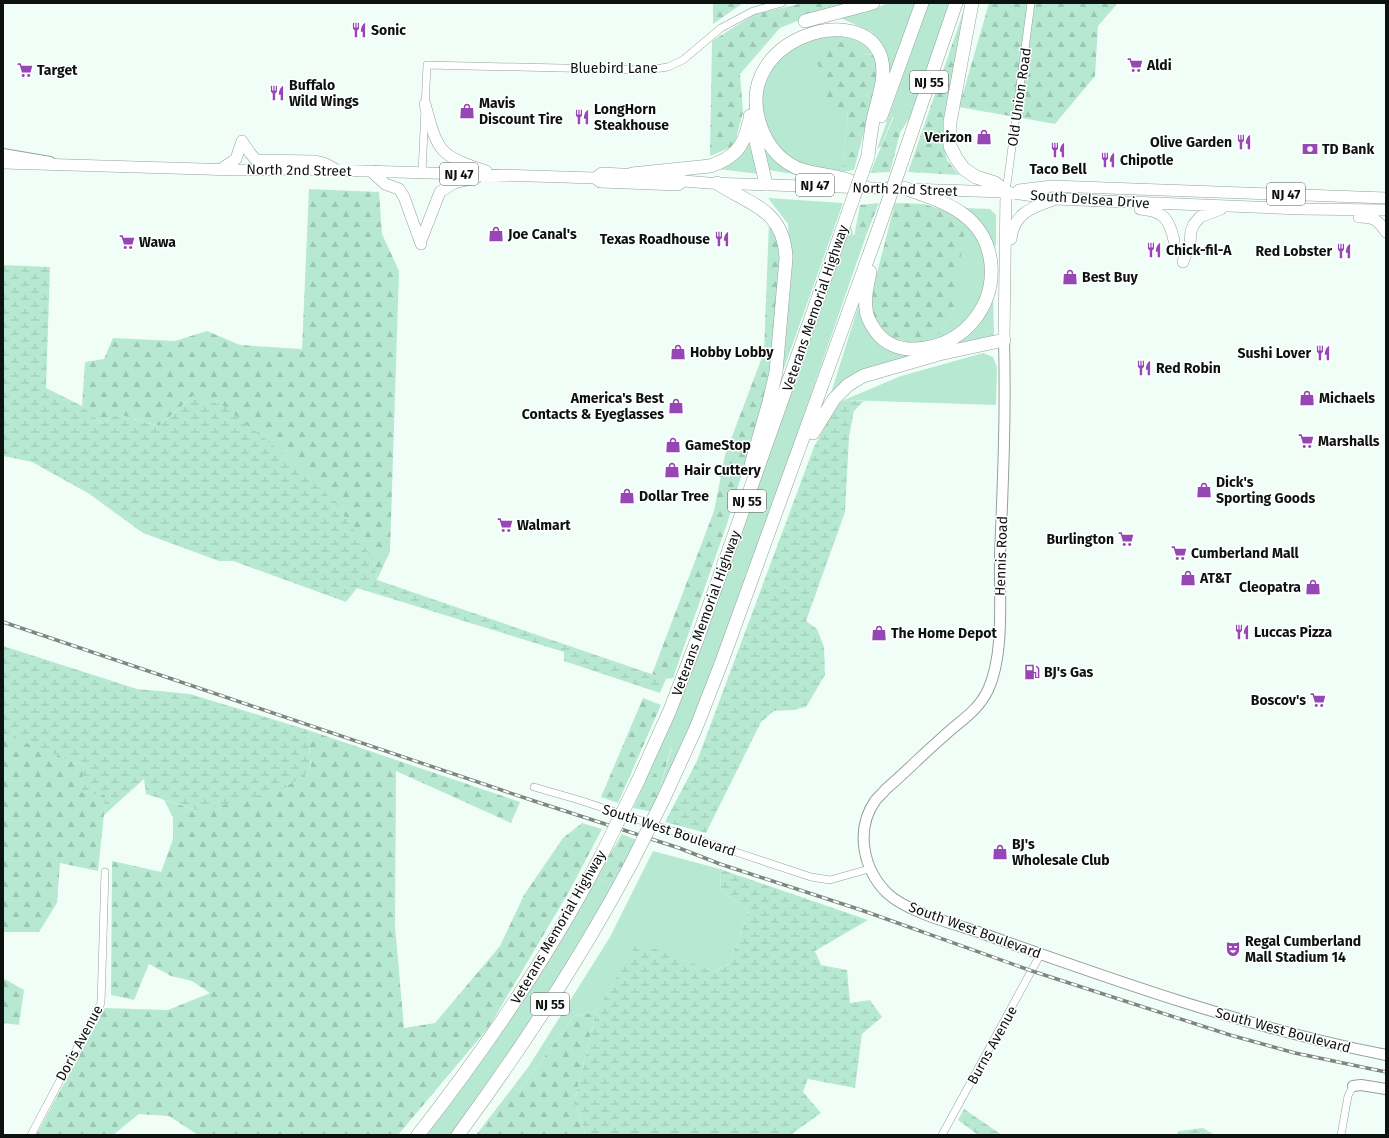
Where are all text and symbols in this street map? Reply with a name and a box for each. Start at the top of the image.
restaurant icon: Sonic [350,21,368,39]
place label: Sonic [371,22,406,39]
street label: Old Union Road [1004,47,1035,148]
supermarket icon: Aldi [1126,56,1144,74]
place label: Aldi [1146,57,1172,74]
street label: Bluebird Lane [570,60,658,77]
supermarket icon: Target [16,61,34,79]
place label: Target [37,62,78,79]
road number: NJ 55 [910,71,948,93]
place label: Buffalo Wild Wings [289,77,359,110]
restaurant icon: Buffalo Wild Wings [268,84,286,102]
place label: Mavis Discount Tire [479,95,563,128]
place label: LongHorn Steakhouse [594,101,669,134]
shop icon: Mavis Discount Tire [458,102,476,120]
restaurant icon: LongHorn Steakhouse [573,108,591,126]
shop icon: Verizon [975,128,993,146]
place label: Verizon [924,129,972,146]
restaurant icon: Olive Garden [1235,133,1253,151]
place label: Olive Garden [1150,134,1232,151]
bank icon: TD Bank [1301,140,1319,158]
restaurant icon: Taco Bell [1049,141,1067,159]
place label: TD Bank [1322,141,1374,158]
restaurant icon: Chipotle [1099,151,1117,169]
place label: Chipotle [1120,152,1174,169]
street label: North 2nd Street [246,161,353,180]
place label: Taco Bell [1029,161,1087,178]
road number: NJ 47 [440,163,478,185]
road number: NJ 47 [796,174,834,196]
street label: North 2nd Street [852,179,959,200]
road number: NJ 47 [1267,183,1305,205]
street label: South Delsea Drive [1030,187,1150,212]
street label: Veterans Memorial Highway [779,223,852,394]
shop icon: Joe Canal's [487,225,505,243]
place label: Joe Canal's [507,226,577,243]
restaurant icon: Texas Roadhouse [713,230,731,248]
place label: Texas Roadhouse [600,231,710,248]
supermarket icon: Wawa [118,233,136,251]
place label: Wawa [139,234,176,251]
restaurant icon: Chick-fil-A [1145,241,1163,259]
place label: Chick-fil-A [1166,242,1232,259]
restaurant icon: Red Lobster [1335,242,1353,260]
place label: Red Lobster [1256,243,1332,260]
shop icon: Best Buy [1061,268,1079,286]
place label: Best Buy [1082,269,1138,286]
shop icon: Hobby Lobby [669,343,687,361]
place label: Hobby Lobby [690,344,774,361]
restaurant icon: Sushi Lover [1314,344,1332,362]
place label: Sushi Lover [1238,345,1311,362]
restaurant icon: Red Robin [1135,359,1153,377]
place label: Red Robin [1156,360,1221,377]
shop icon: Michaels [1298,389,1316,407]
place label: America's Best Contacts & Eyeglasses [522,390,665,423]
place label: Michaels [1319,390,1375,407]
shop icon: America's Best Contacts & Eyeglasses [667,397,685,415]
supermarket icon: Marshalls [1297,432,1315,450]
place label: Marshalls [1318,433,1380,450]
shop icon: GameStop [664,436,682,454]
place label: GameStop [685,437,751,454]
shop icon: Hair Cuttery [663,461,681,479]
place label: Hair Cuttery [684,462,762,479]
place label: Dick's Sporting Goods [1216,474,1315,507]
shop icon: Dick's Sporting Goods [1195,481,1213,499]
shop icon: Dollar Tree [618,487,636,505]
place label: Dollar Tree [639,488,709,505]
road number: NJ 55 [728,490,766,512]
supermarket icon: Walmart [496,516,514,534]
street label: Hennis Road [992,516,1011,596]
place label: Walmart [517,517,571,534]
street label: Veterans Memorial Highway [669,528,744,698]
supermarket icon: Burlington [1117,530,1135,548]
place label: Burlington [1046,531,1114,548]
supermarket icon: Cumberland Mall [1170,544,1188,562]
place label: Cumberland Mall [1191,545,1300,562]
shop icon: AT&T [1179,569,1197,587]
place label: AT&T [1199,570,1232,587]
shop icon: Cleopatra [1304,578,1322,596]
place label: Cleopatra [1239,579,1301,596]
restaurant icon: Luccas Pizza [1233,623,1251,641]
shop icon: The Home Depot [870,624,888,642]
place label: Luccas Pizza [1254,624,1333,641]
place label: The Home Depot [891,625,997,642]
fuel station icon: BJ's Gas [1023,663,1041,681]
place label: BJ's Gas [1044,664,1094,681]
supermarket icon: Boscov's [1309,691,1327,709]
place label: Boscov's [1251,692,1306,709]
street label: South West Boulevard [600,801,738,860]
place label: BJ's Wholesale Club [1012,836,1110,869]
shop icon: BJ's Wholesale Club [991,843,1009,861]
street label: Veterans Memorial Highway [507,847,610,1007]
street label: South West Boulevard [906,899,1043,962]
place label: Regal Cumberland Mall Stadium 14 [1245,933,1361,966]
theatre icon: Regal Cumberland Mall Stadium 14 [1224,940,1242,958]
road number: NJ 55 [531,993,569,1015]
street label: Doris Avenue [52,1002,106,1084]
street label: Burns Avenue [964,1003,1021,1087]
street label: South West Boulevard [1213,1004,1352,1057]

